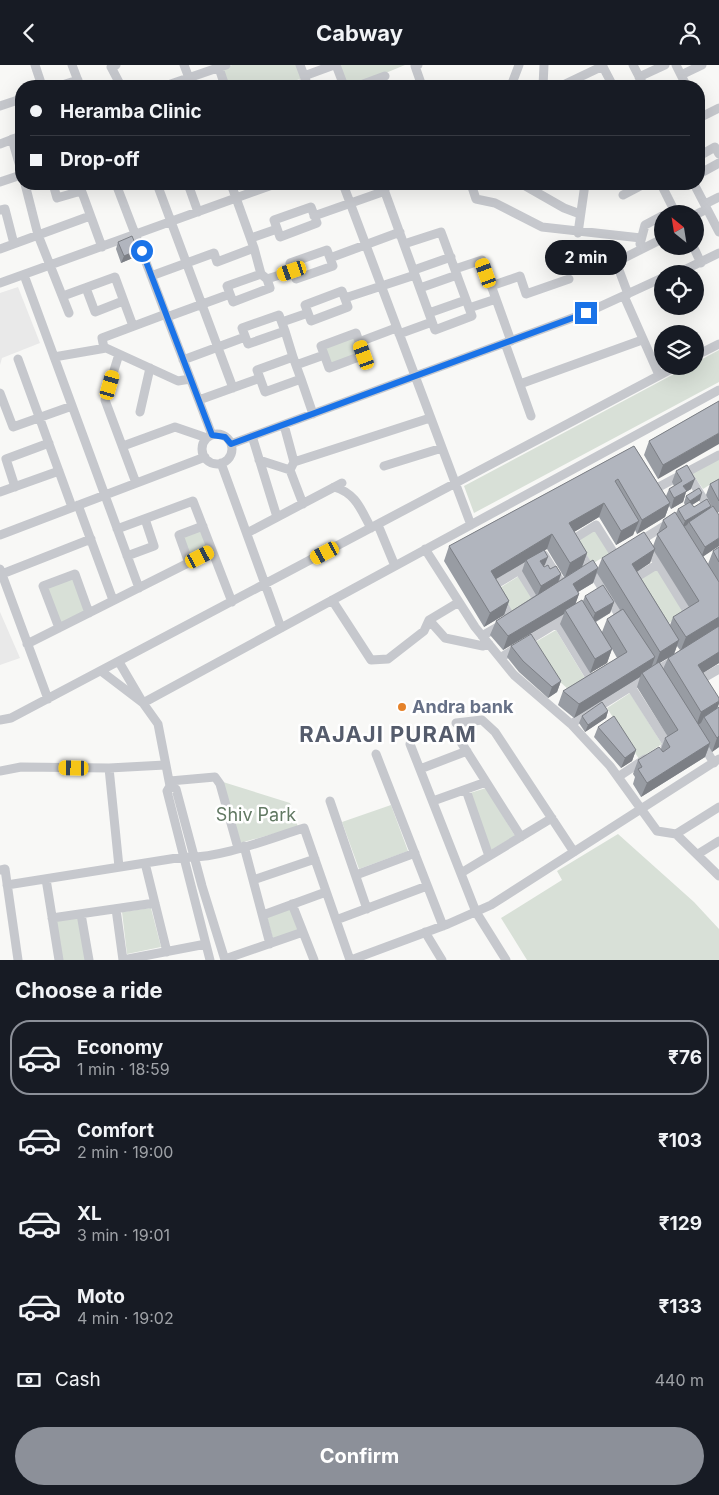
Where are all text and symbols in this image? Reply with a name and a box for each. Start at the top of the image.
icon: back [15,19,43,47]
icon: person [676,19,704,47]
text: Cabway [316,20,403,46]
text: Heramba Clinic [60,100,202,123]
text: Drop-off [60,148,140,171]
north arrow [654,205,704,255]
map controls [654,205,704,375]
route start [131,240,153,262]
callout: 2 min [545,241,627,275]
text: 2 min [565,247,607,267]
car [473,256,498,290]
car [275,259,308,283]
button: locate [654,265,704,315]
route end [575,302,597,324]
button: layers [654,325,704,375]
car [351,338,376,372]
car [98,369,121,401]
car [308,539,341,567]
car [183,544,216,570]
place label: Andra bank [412,696,514,717]
marker: Andra bank [396,701,408,713]
district label: RAJAJI PURAM [299,721,477,747]
car [58,760,89,776]
park label: Shiv Park [216,804,296,825]
text: Choose a ride [15,977,163,1003]
icon: car [17,1035,62,1080]
text: Economy [77,1036,163,1059]
text: ₹76 [668,1046,702,1069]
text: 1 min · 18:59 [77,1059,170,1079]
icon: car [17,1118,62,1163]
text: Comfort [77,1119,154,1142]
text: ₹103 [658,1129,702,1152]
text: 2 min · 19:00 [77,1142,173,1162]
icon: car [17,1201,62,1246]
text: XL [77,1202,102,1225]
text: ₹129 [659,1212,702,1235]
text: 3 min · 19:01 [77,1225,170,1245]
icon: car [17,1284,62,1329]
text: Moto [77,1285,125,1308]
text: ₹133 [658,1295,702,1318]
text: 4 min · 19:02 [77,1308,174,1328]
icon: cash [15,1366,43,1394]
text: Cash [55,1368,101,1391]
text: 440 m [655,1370,704,1390]
button: Confirm [15,1427,704,1485]

